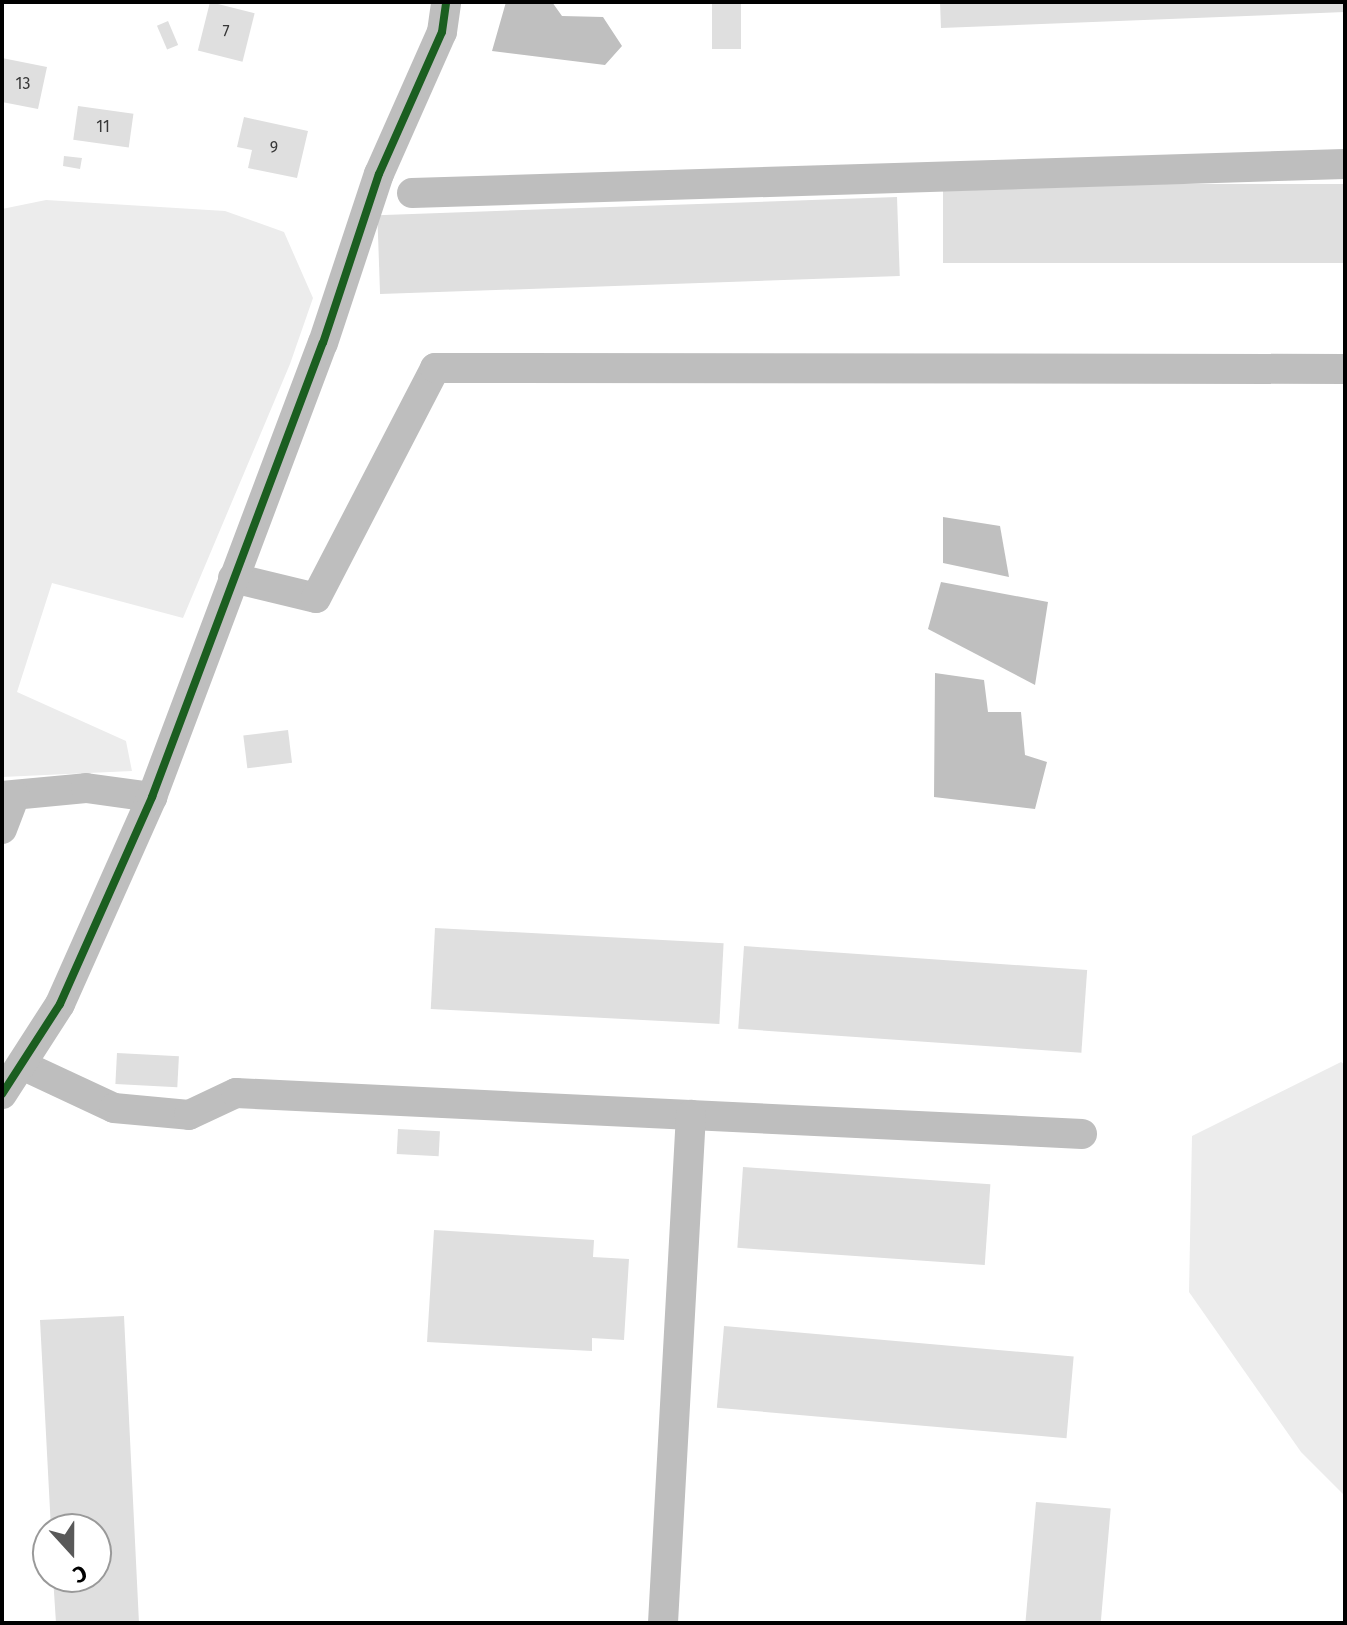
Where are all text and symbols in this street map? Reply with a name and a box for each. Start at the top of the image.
house number: 7 [222,22,230,42]
house number: 13 [16,74,30,94]
house number: 11 [96,117,110,137]
house number: 9 [270,138,278,158]
north arrow [32,1513,112,1593]
text: С [69,1559,91,1589]

